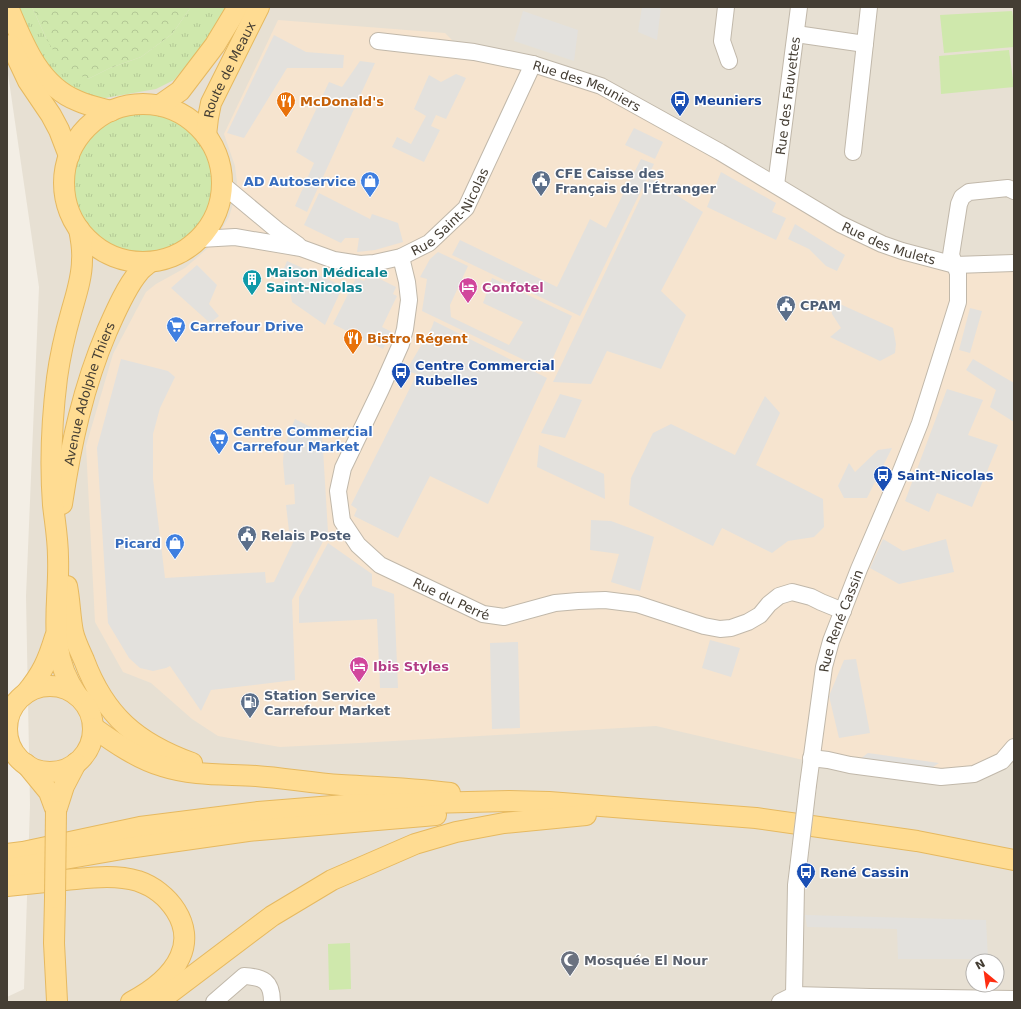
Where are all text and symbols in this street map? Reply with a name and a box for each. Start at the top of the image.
street label: Route de Meaux [201,19,259,119]
street label: Rue des Fauvettes [773,35,803,156]
street label: Rue des Meuniers [531,57,643,115]
bus stop icon: Meuniers [669,89,691,117]
restaurant icon: McDonald's [275,90,297,118]
place label: Meuniers [694,93,762,108]
place label: McDonald's [300,94,384,109]
street label: Rue Saint-Nicolas [409,165,492,259]
place label: CFE Caisse des Français de l'Étranger [555,166,716,196]
public building icon: CFE Caisse des Français de l'Étranger [530,169,552,197]
shop icon: AD Autoservice [359,170,381,198]
place label: AD Autoservice [244,174,356,189]
street label: Rue des Mulets [839,219,937,268]
place label: Maison Médicale Saint-Nicolas [266,265,388,295]
building icon: Maison Médicale Saint-Nicolas [241,268,263,296]
hotel icon: Confotel [457,276,479,304]
place label: Confotel [482,280,544,295]
public building icon: CPAM [775,294,797,322]
place label: CPAM [800,298,841,313]
supermarket icon: Carrefour Drive [165,315,187,343]
street label: Avenue Adolphe Thiers [61,319,118,467]
place label: Carrefour Drive [190,319,304,334]
restaurant icon: Bistro Régent [342,327,364,355]
place label: Bistro Régent [367,331,468,346]
place label: Centre Commercial Rubelles [415,358,555,388]
bus stop icon: Centre Commercial Rubelles [390,361,412,389]
place label: Centre Commercial Carrefour Market [233,424,373,454]
supermarket icon: Centre Commercial Carrefour Market [208,427,230,455]
bus stop icon: Saint-Nicolas [872,464,894,492]
place label: Saint-Nicolas [897,468,994,483]
public building icon: Relais Poste [236,524,258,552]
place label: Relais Poste [261,528,351,543]
shop icon: Picard [164,532,186,560]
place label: Picard [115,536,161,551]
street label: Rue René Cassin [816,568,866,673]
street label: Rue du Perré [410,575,490,623]
hotel icon: Ibis Styles [348,655,370,683]
place label: Ibis Styles [373,659,449,674]
place label: Station Service Carrefour Market [264,688,390,718]
fuel station icon: Station Service Carrefour Market [239,691,261,719]
bus stop icon: René Cassin [795,861,817,889]
place label: René Cassin [820,865,909,880]
mosque icon: Mosquée El Nour [559,949,581,977]
place label: Mosquée El Nour [584,953,708,968]
north arrow [965,953,1005,993]
text: N [973,957,988,973]

